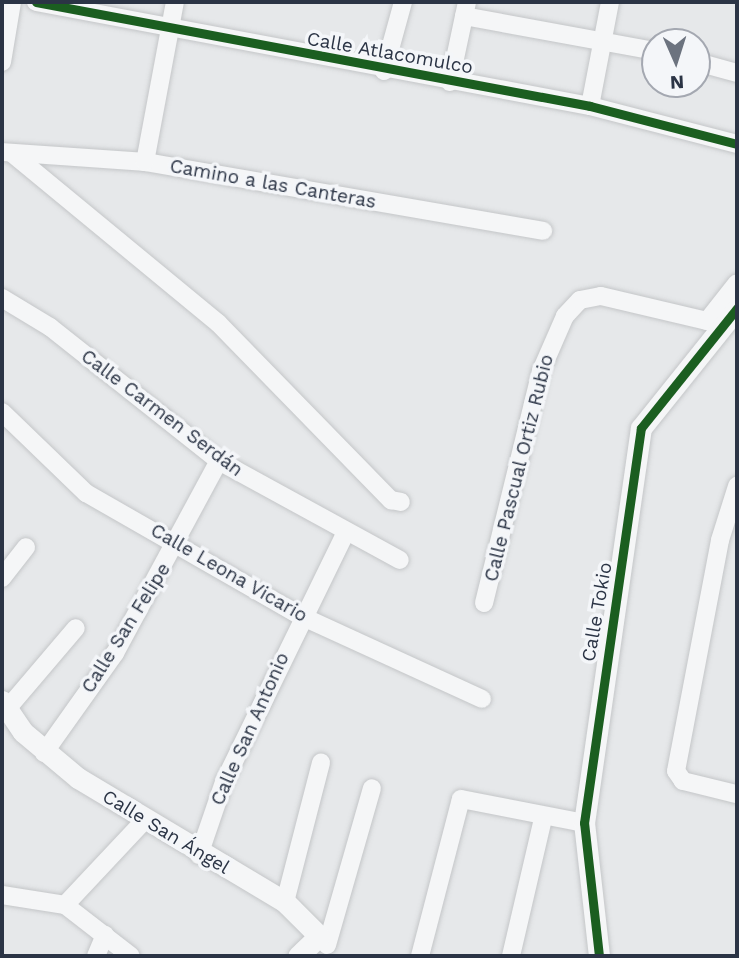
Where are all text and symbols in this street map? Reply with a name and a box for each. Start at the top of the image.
street label: Calle Atlacomulco [305,27,475,79]
north arrow [641,28,711,98]
text: N [669,71,685,94]
street label: Camino a las Canteras [168,155,378,213]
street label: Calle Carmen Serdán [77,345,247,481]
street label: Calle Pascual Ortiz Rubio [480,352,558,584]
street label: Calle Leona Vicario [146,519,312,627]
street label: Calle San Felipe [77,559,175,697]
street label: Calle Tokio [577,560,617,664]
street label: Calle San Antonio [206,649,294,809]
street label: Calle San Ángel [98,785,234,879]

